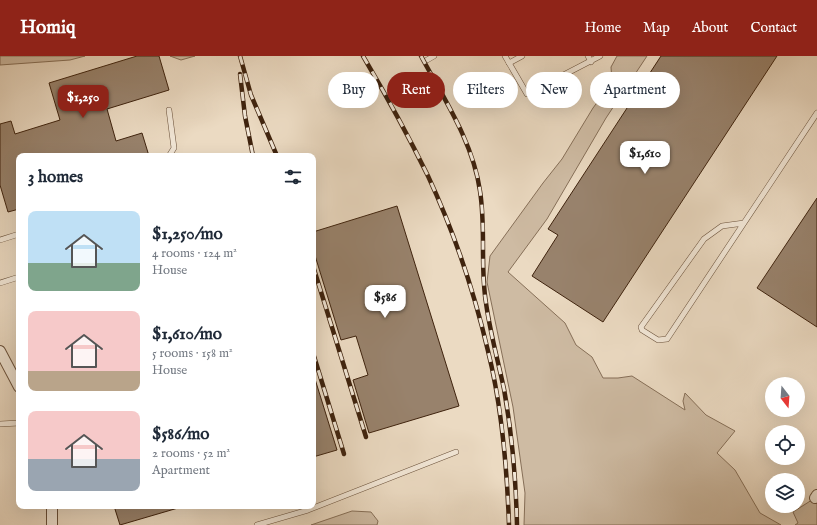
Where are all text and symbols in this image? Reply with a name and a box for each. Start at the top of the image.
text: Homiq [20,16,75,40]
text: Home [585,19,621,37]
text: Map [643,19,670,37]
text: About [692,19,728,37]
text: Contact [750,19,797,37]
chip: Buy [328,72,379,108]
chip: Rent [387,72,445,108]
chip: Filters [453,72,518,108]
chip: New [526,72,582,108]
chip: Apartment [590,72,680,108]
pin: $1,250 [50,85,116,119]
text: $1,250 [67,89,99,106]
pin: $1,610 [612,141,678,175]
text: $1,610 [629,145,661,162]
icon: filters [282,166,304,188]
text: 3 homes [28,167,83,188]
text: $1,250/mo [152,224,223,245]
icon: home [60,227,108,275]
text: 4 rooms · 124 m² [152,245,237,262]
text: House [152,262,187,279]
pin: $586 [361,285,409,319]
text: $586 [374,289,396,306]
text: $1,610/mo [152,324,222,345]
icon: home [60,327,108,375]
text: 5 rooms · 158 m² [152,345,233,362]
text: House [152,362,187,379]
north arrow [765,377,805,417]
map controls [765,377,805,513]
text: $586/mo [152,424,209,445]
button: locate [765,425,805,465]
icon: home [60,427,108,475]
text: 2 rooms · 52 m² [152,445,230,462]
text: Apartment [152,462,210,479]
button: layers [765,473,805,513]

